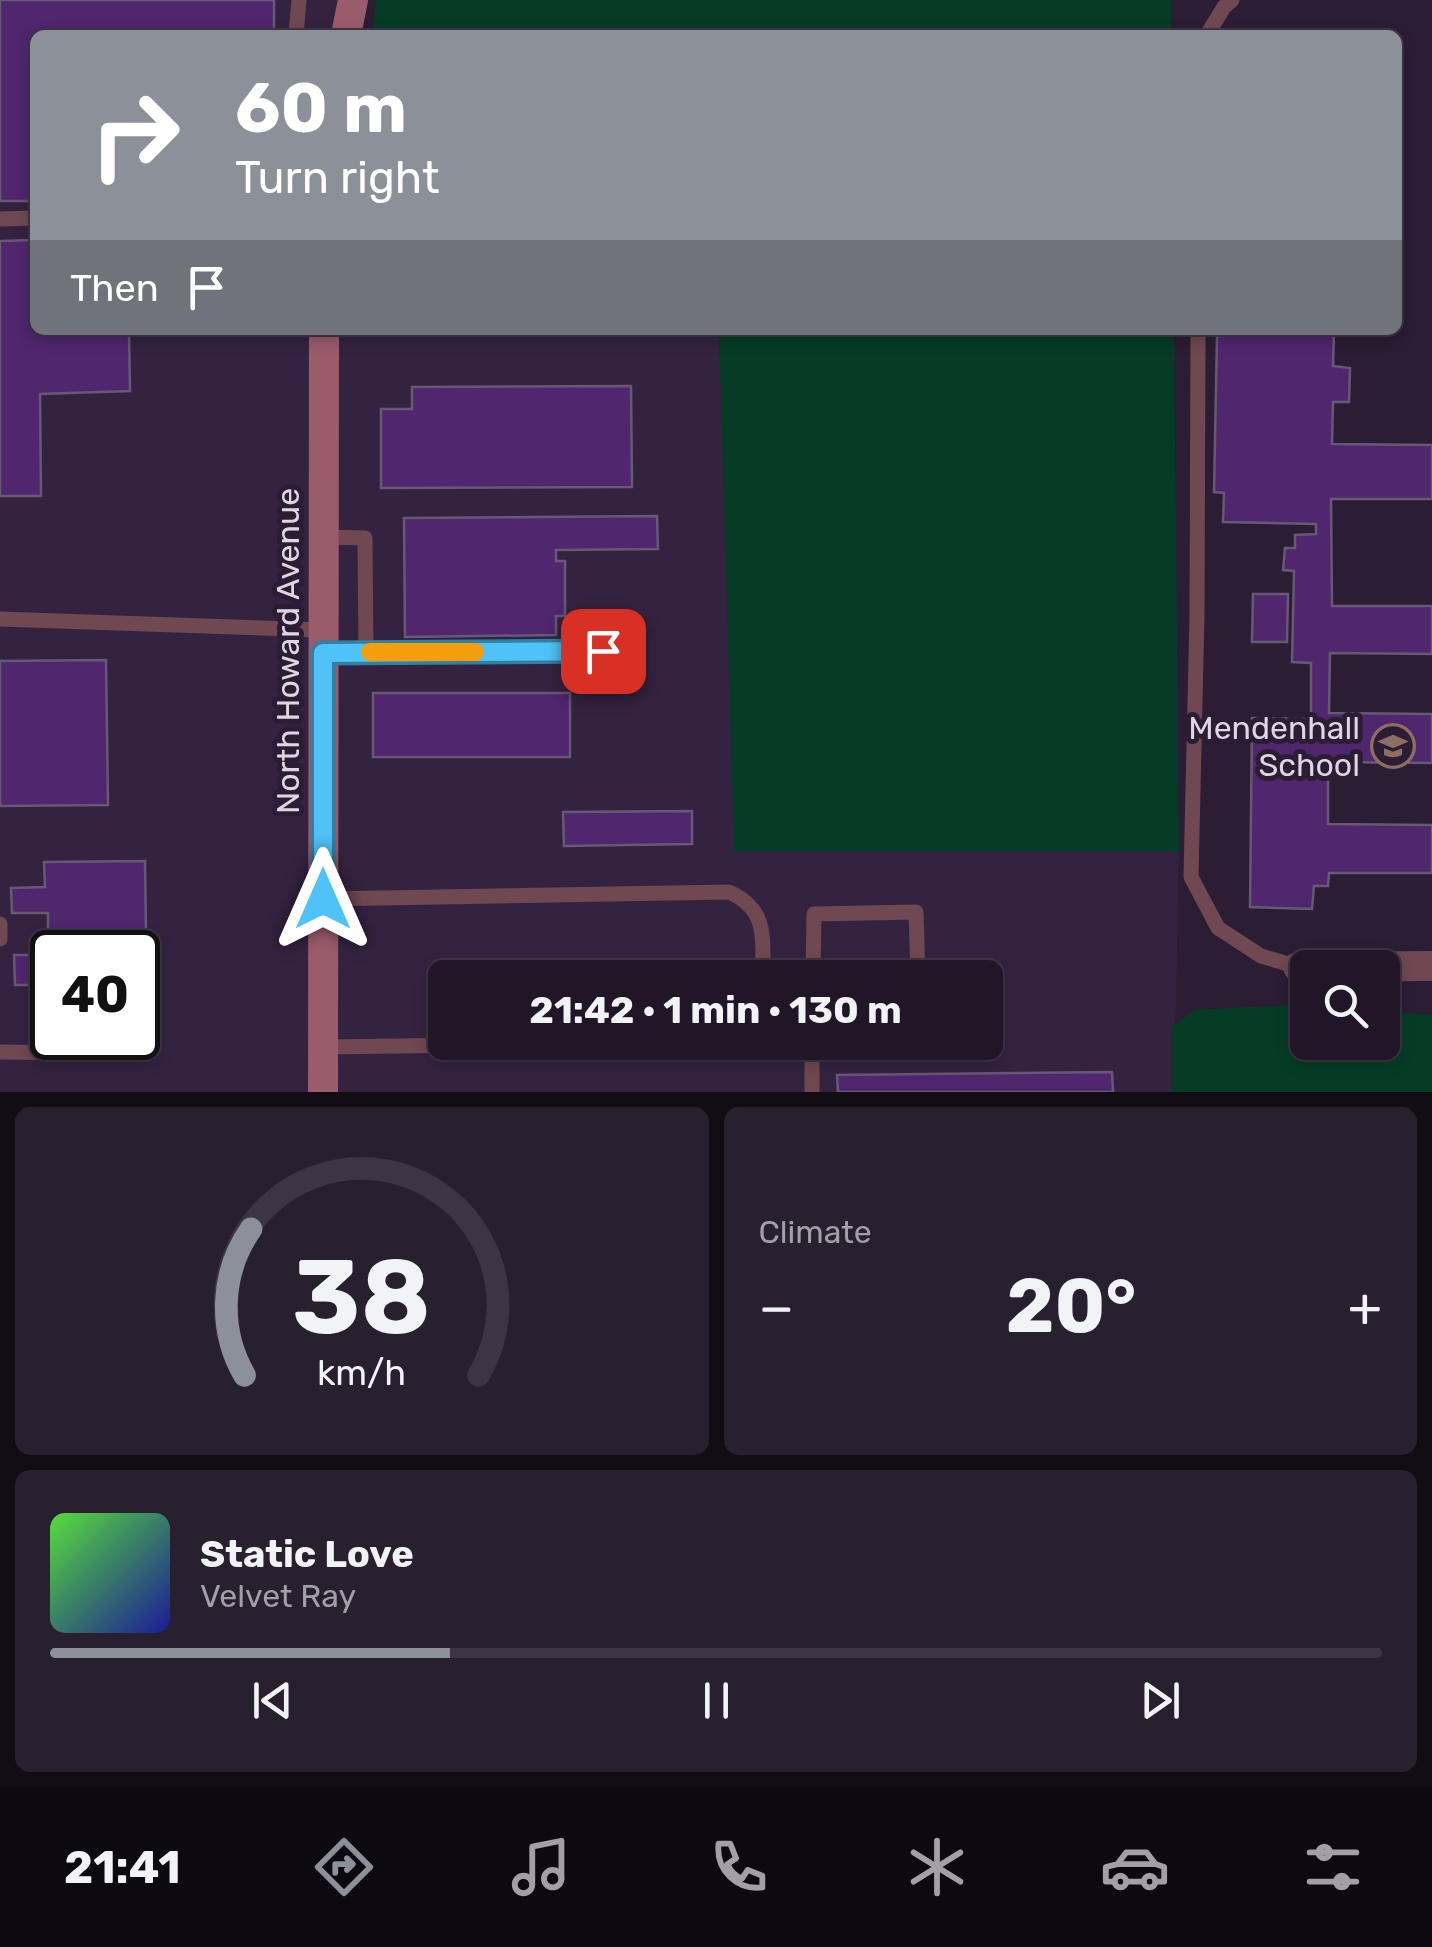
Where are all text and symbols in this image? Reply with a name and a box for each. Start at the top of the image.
text: 60 m [235,67,407,150]
icon: right [70,70,200,200]
text: Turn right [235,151,439,204]
icon: arrive [179,260,234,315]
text: Then [70,265,159,311]
street label: North Howard Avenue [269,488,307,814]
pin [561,609,646,694]
icon: arrive [576,624,631,679]
place label: Mendenhall School [1188,709,1360,784]
school or university icon: Mendenhall School [1370,723,1416,769]
position arrow [271,847,375,951]
speed limit sign: 40 [30,930,160,1060]
map controls [1290,950,1400,1060]
button: search [1290,950,1400,1060]
text: 21:42 · 1 min · 130 m [529,987,902,1033]
text: Climate [759,1213,872,1251]
text: 38 [292,1236,431,1359]
text: 20° [1006,1262,1136,1351]
text: − [759,1275,794,1340]
text: + [1348,1275,1382,1340]
text: km/h [317,1352,406,1394]
text: Static Love [200,1531,414,1577]
text: Velvet Ray [200,1577,356,1615]
icon: previous [245,1673,300,1728]
icon: pause [689,1673,744,1728]
icon: next [1133,1673,1188,1728]
icon: directions [309,1832,379,1902]
icon: music [506,1832,576,1902]
icon: phone [704,1832,774,1902]
icon: climate [902,1832,972,1902]
icon: car [1100,1832,1170,1902]
icon: filters [1298,1832,1368,1902]
text: 21:41 [64,1841,181,1894]

